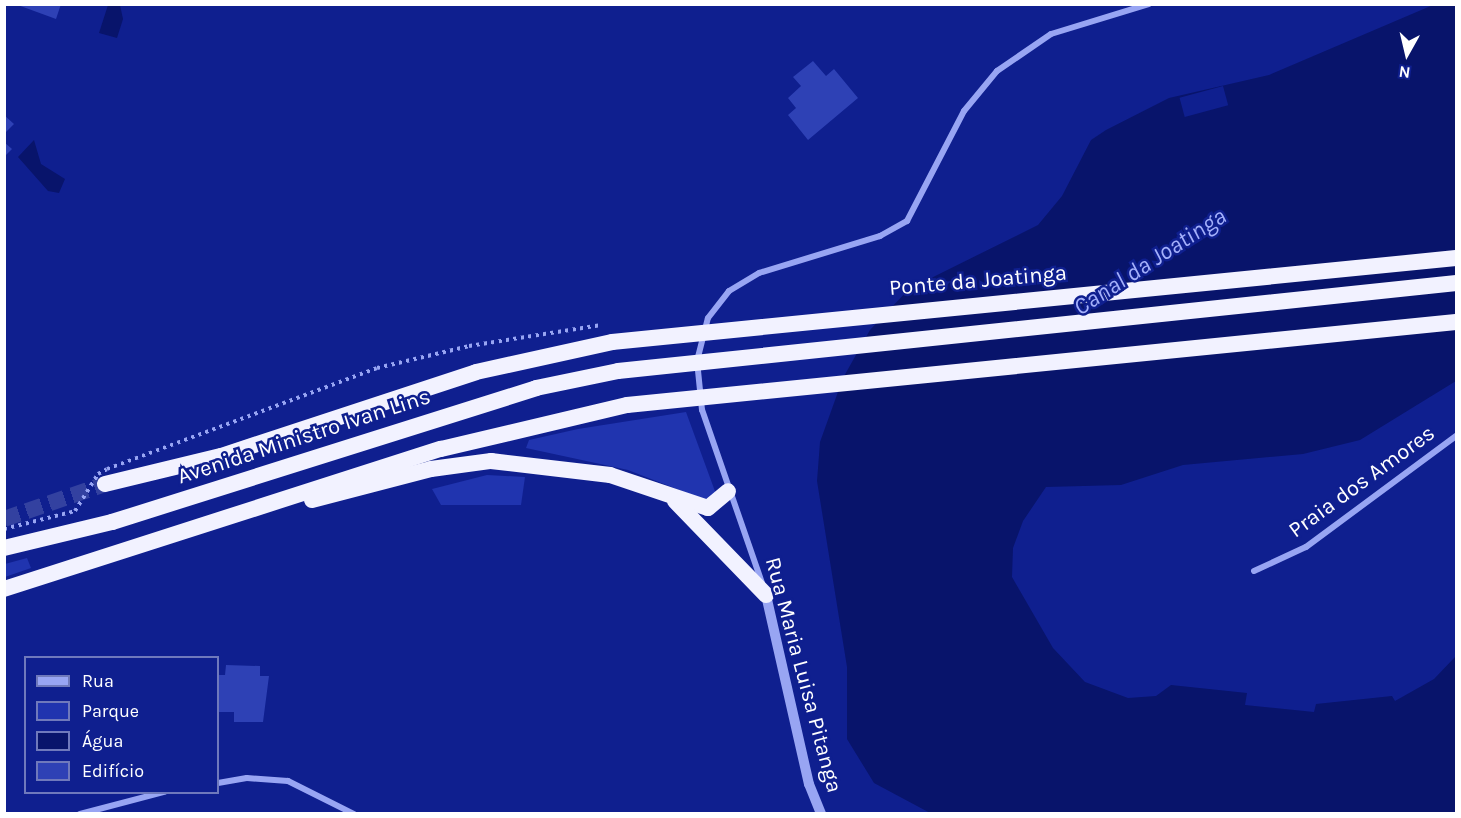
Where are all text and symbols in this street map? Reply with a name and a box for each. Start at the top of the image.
north arrow [1377,24,1437,84]
text: N [1397,62,1411,83]
water label: Canal da Joatinga [1068,202,1232,322]
street label: Ponte da Joatinga [888,260,1068,302]
street label: Avenida Ministro Ivan Lins [174,384,434,490]
street label: Praia dos Amores [1284,420,1440,544]
street label: Rua Maria Luisa Pitanga [759,554,847,796]
legend [24,656,219,794]
text: Rua [82,670,114,692]
text: Parque [82,700,139,722]
text: Água [82,730,123,752]
text: Edifício [82,760,144,782]

